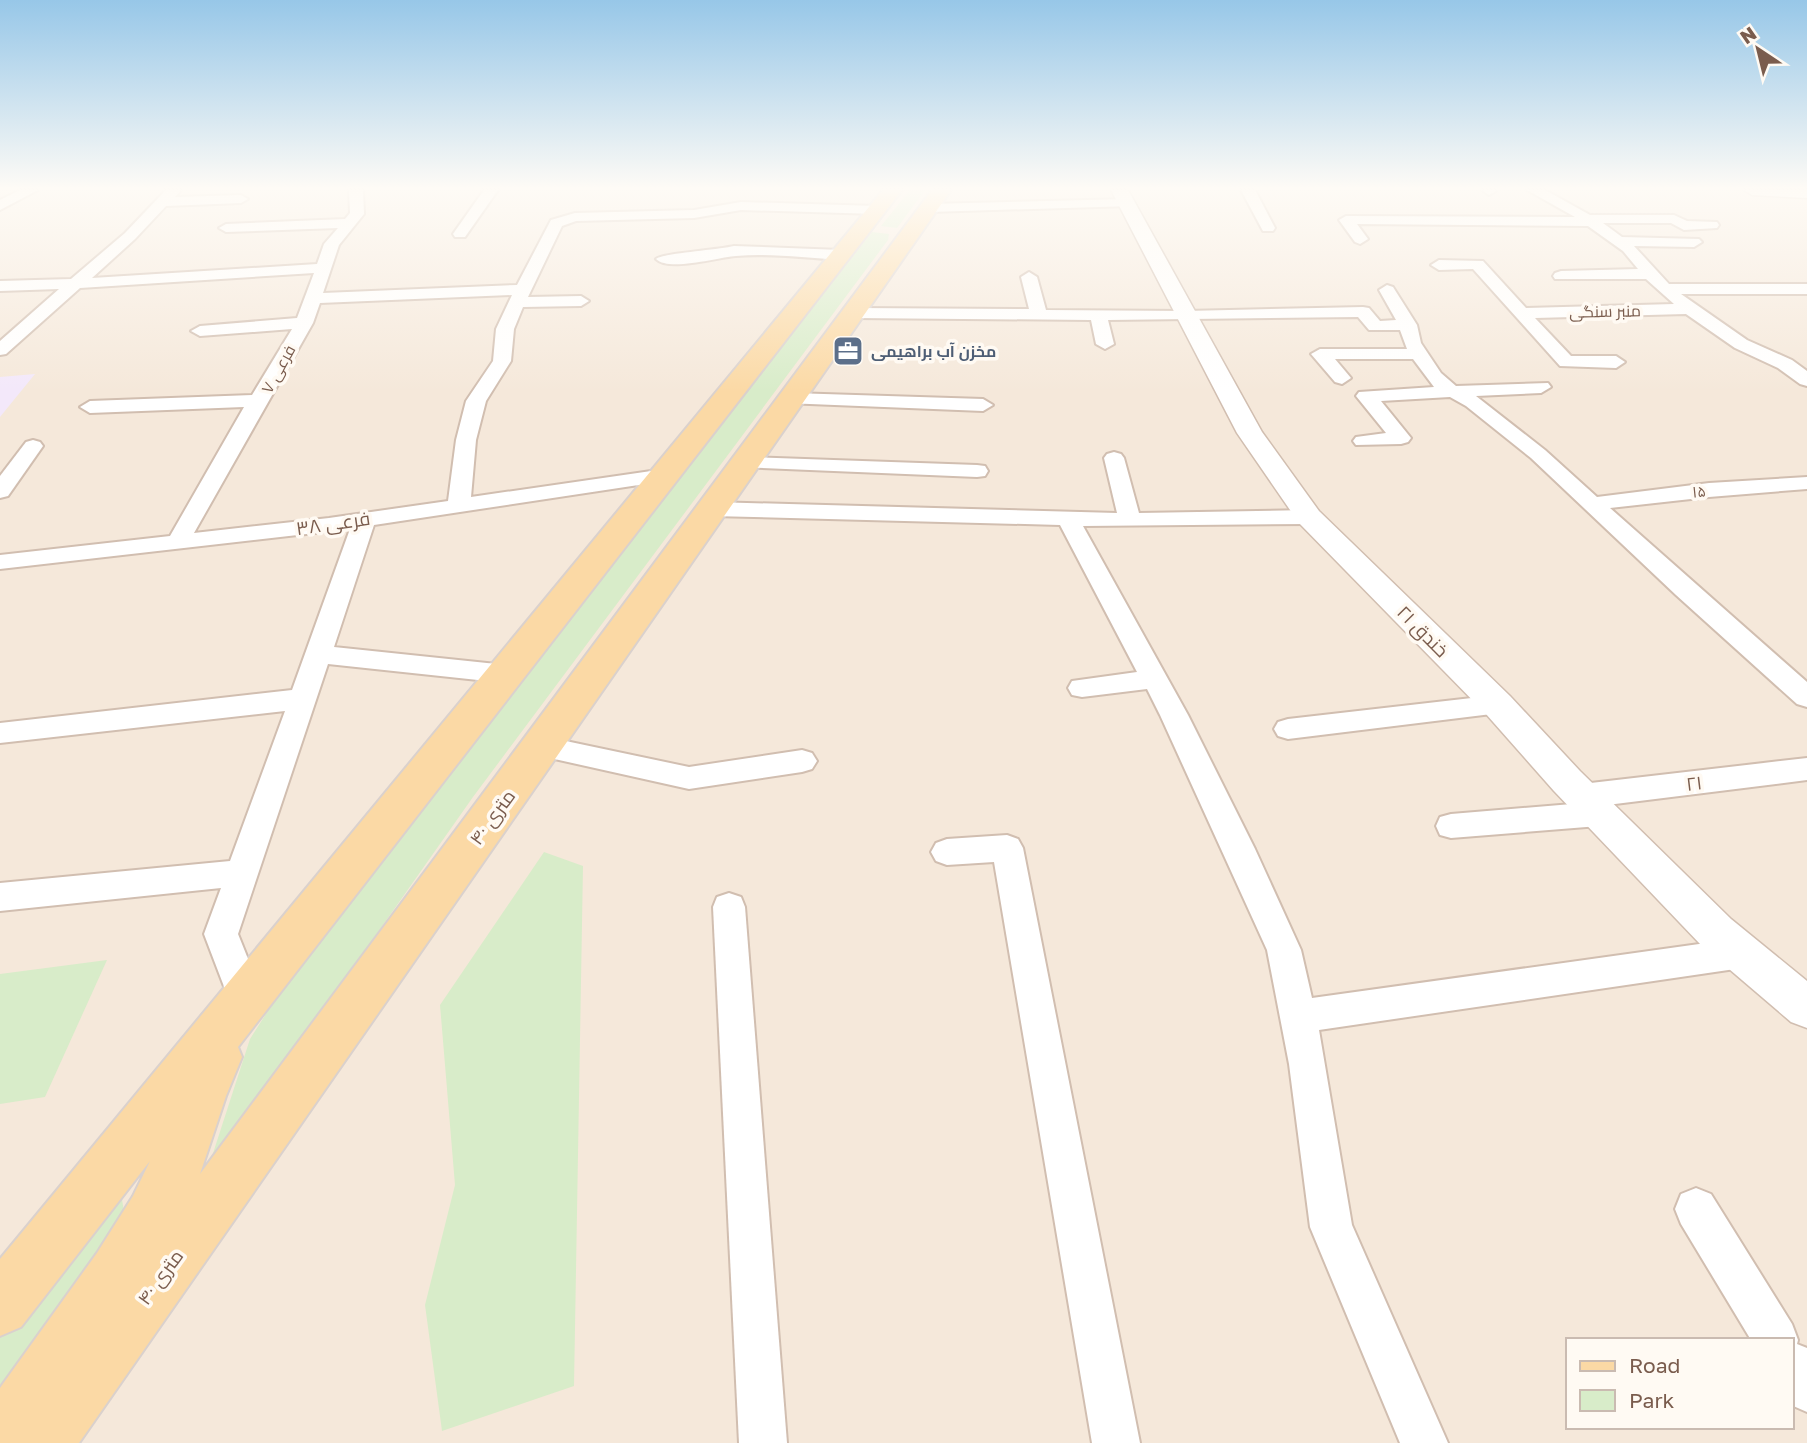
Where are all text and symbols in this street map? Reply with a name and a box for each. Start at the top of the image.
north arrow [1723,14,1793,84]
text: N [1735,21,1760,48]
street label: منبر سنگی [1569,300,1641,323]
office icon: مخزن آب براهیمی [831,334,865,368]
street label: فرعی ۷ [257,341,300,397]
place label: مخزن آب براهیمی [871,341,996,361]
street label: ۱۵ [1691,480,1707,502]
street label: فرعی ۳۸ [294,506,372,540]
street label: ۲۱ خندق [1391,600,1454,663]
street label: ۲۱ [1685,770,1703,795]
street label: ۴۰ متری [464,785,520,849]
street label: ۴۰ متری [132,1245,188,1309]
legend [1566,1338,1793,1429]
text: Road [1629,1352,1680,1378]
text: Park [1629,1387,1675,1413]

